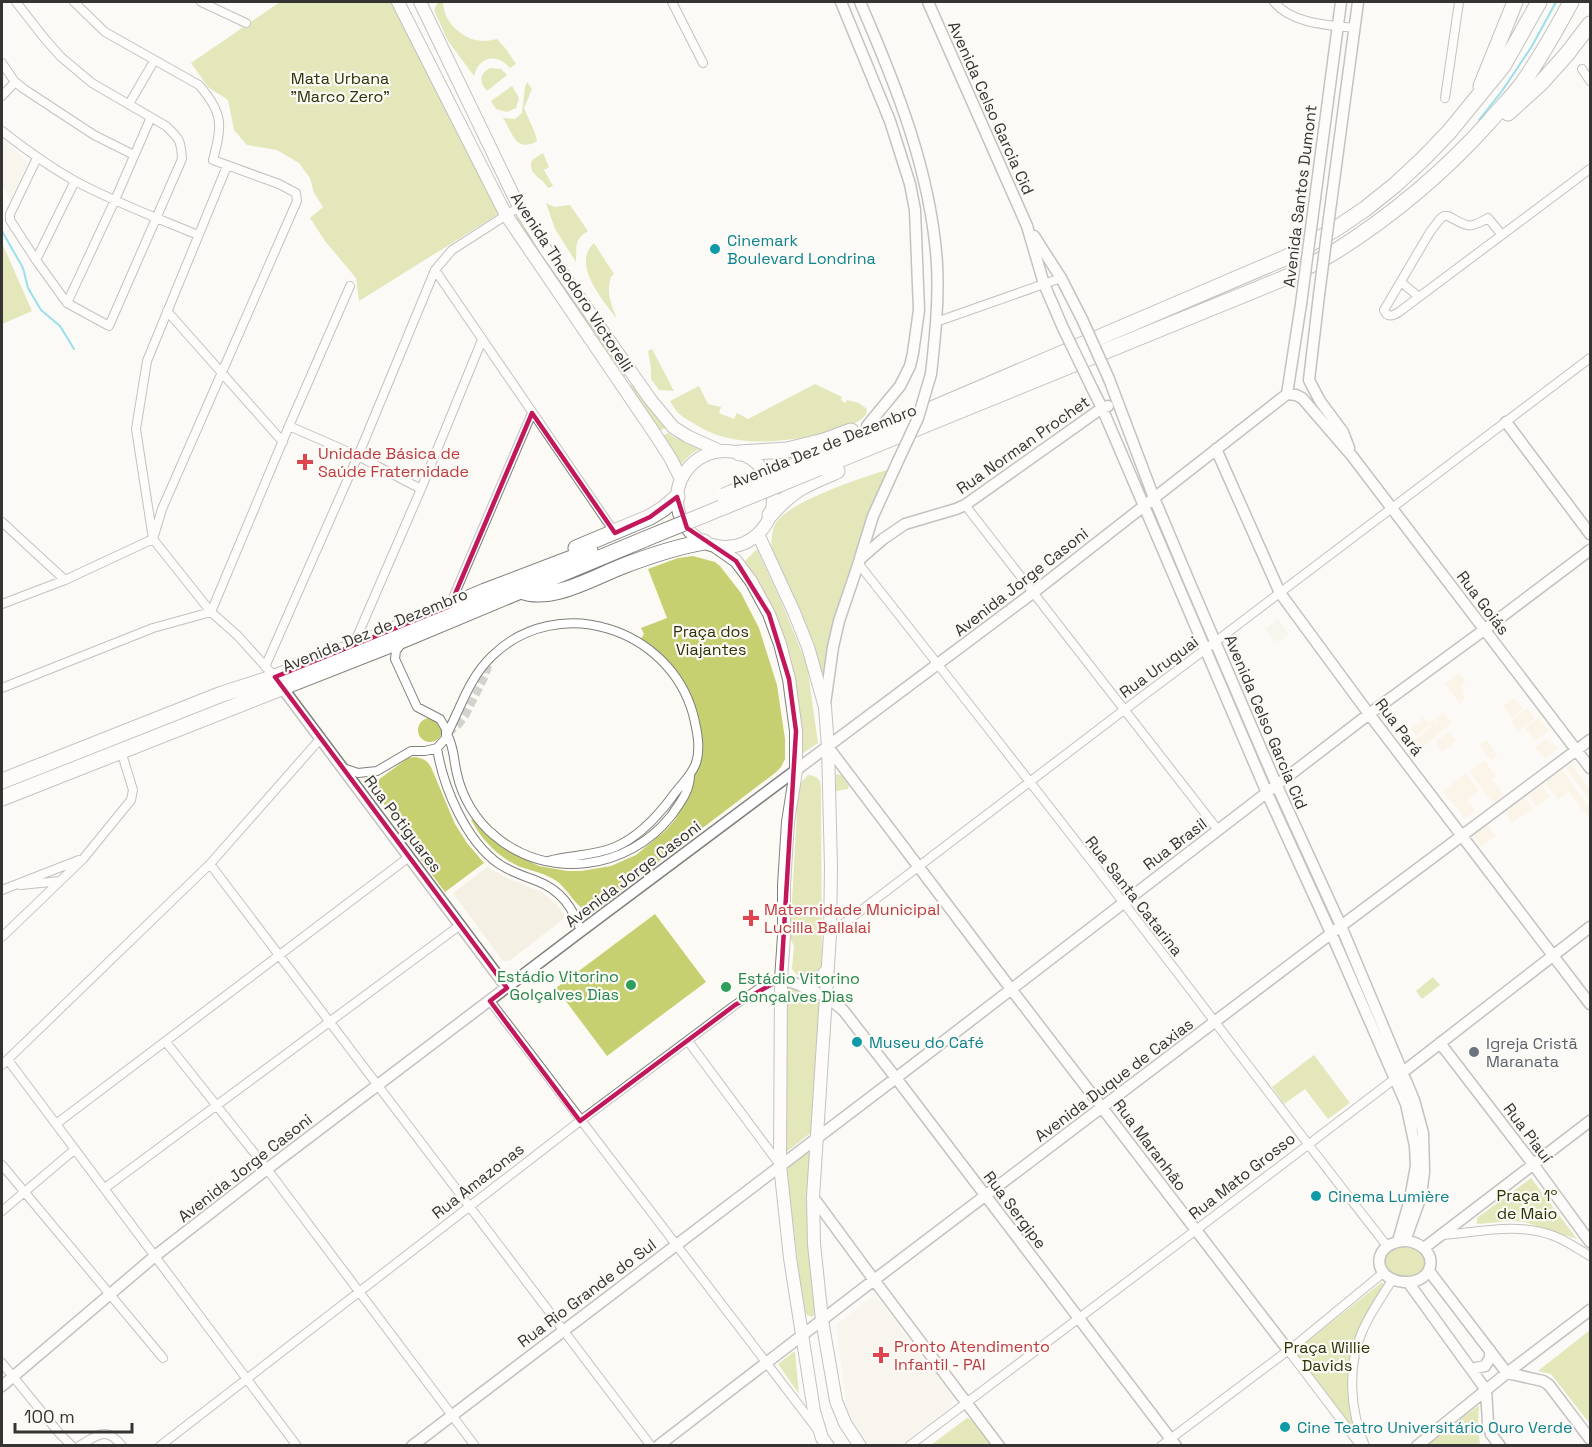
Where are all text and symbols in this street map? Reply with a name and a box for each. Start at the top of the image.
street label: Avenida Celso Garcia Cid [943,18,1039,198]
park label: Mata Urbana "Marco Zero" [290,68,390,107]
street label: Avenida Santos Dumont [1278,103,1322,289]
street label: Avenida Theodoro Victorelli [506,188,638,376]
place label: Cinemark Boulevard Londrina [727,230,876,269]
marker: Cinemark Boulevard Londrina [708,242,722,256]
street label: Rua Norman Prochet [952,391,1094,499]
street label: Avenida Dez de Dezembro [728,399,920,493]
place label: Unidade Básica de Saúde Fraternidade [318,443,469,482]
marker: Unidade Básica de Saúde Fraternidade [296,453,314,471]
street label: Avenida Jorge Casoni [950,523,1092,641]
street label: Rua Goiás [1452,567,1514,639]
street label: Avenida Dez de Dezembro [279,583,471,677]
park label: Praça dos Viajantes [673,621,749,660]
street label: Rua Uruguai [1115,631,1203,703]
street label: Avenida Celso Garcia Cid [1220,631,1312,813]
street label: Rua Pará [1371,694,1427,760]
street label: Rua Potiguares [360,771,446,877]
street label: Rua Brasil [1139,813,1211,875]
street label: Avenida Jorge Casoni [561,816,705,932]
street label: Rua Santa Catarina [1081,832,1187,960]
place label: Maternidade Municipal Lucilla Ballalai [764,899,940,938]
marker: Maternidade Municipal Lucilla Ballalai [742,909,760,927]
place label: Estádio Vitorino Golçalves Dias [497,966,619,1005]
place label: Estádio Vitorino Gonçalves Dias [738,968,860,1007]
marker: Estádio Vitorino Golçalves Dias [624,978,638,992]
marker: Estádio Vitorino Gonçalves Dias [719,980,733,994]
street label: Avenida Duque de Caxias [1030,1013,1198,1147]
place label: Museu do Café [869,1032,984,1053]
place label: Igreja Cristã Maranata [1486,1033,1578,1072]
marker: Museu do Café [850,1035,864,1049]
marker: Igreja Cristã Maranata [1467,1045,1481,1059]
street label: Rua Maranhão [1109,1095,1191,1195]
street label: Rua Piauí [1499,1099,1557,1167]
street label: Avenida Jorge Casoni [174,1109,316,1227]
street label: Rua Mato Grosso [1184,1128,1300,1224]
street label: Rua Amazonas [428,1138,528,1224]
street label: Rua Sergipe [979,1167,1051,1253]
park label: Praça 1º de Maio [1497,1185,1557,1224]
place label: Cinema Lumière [1328,1186,1449,1207]
marker: Cinema Lumière [1309,1189,1323,1203]
street label: Rua Rio Grande do Sul [513,1234,661,1352]
place label: Pronto Atendimento Infantil - PAI [894,1336,1050,1375]
park label: Praça Willie Davids [1284,1337,1370,1376]
marker: Pronto Atendimento Infantil - PAI [872,1346,890,1364]
scale bar [15,1396,132,1434]
text: 100 m [24,1405,75,1428]
place label: Cine Teatro Universitário Ouro Verde [1297,1417,1572,1438]
marker: Cine Teatro Universitário Ouro Verde [1278,1420,1292,1434]

